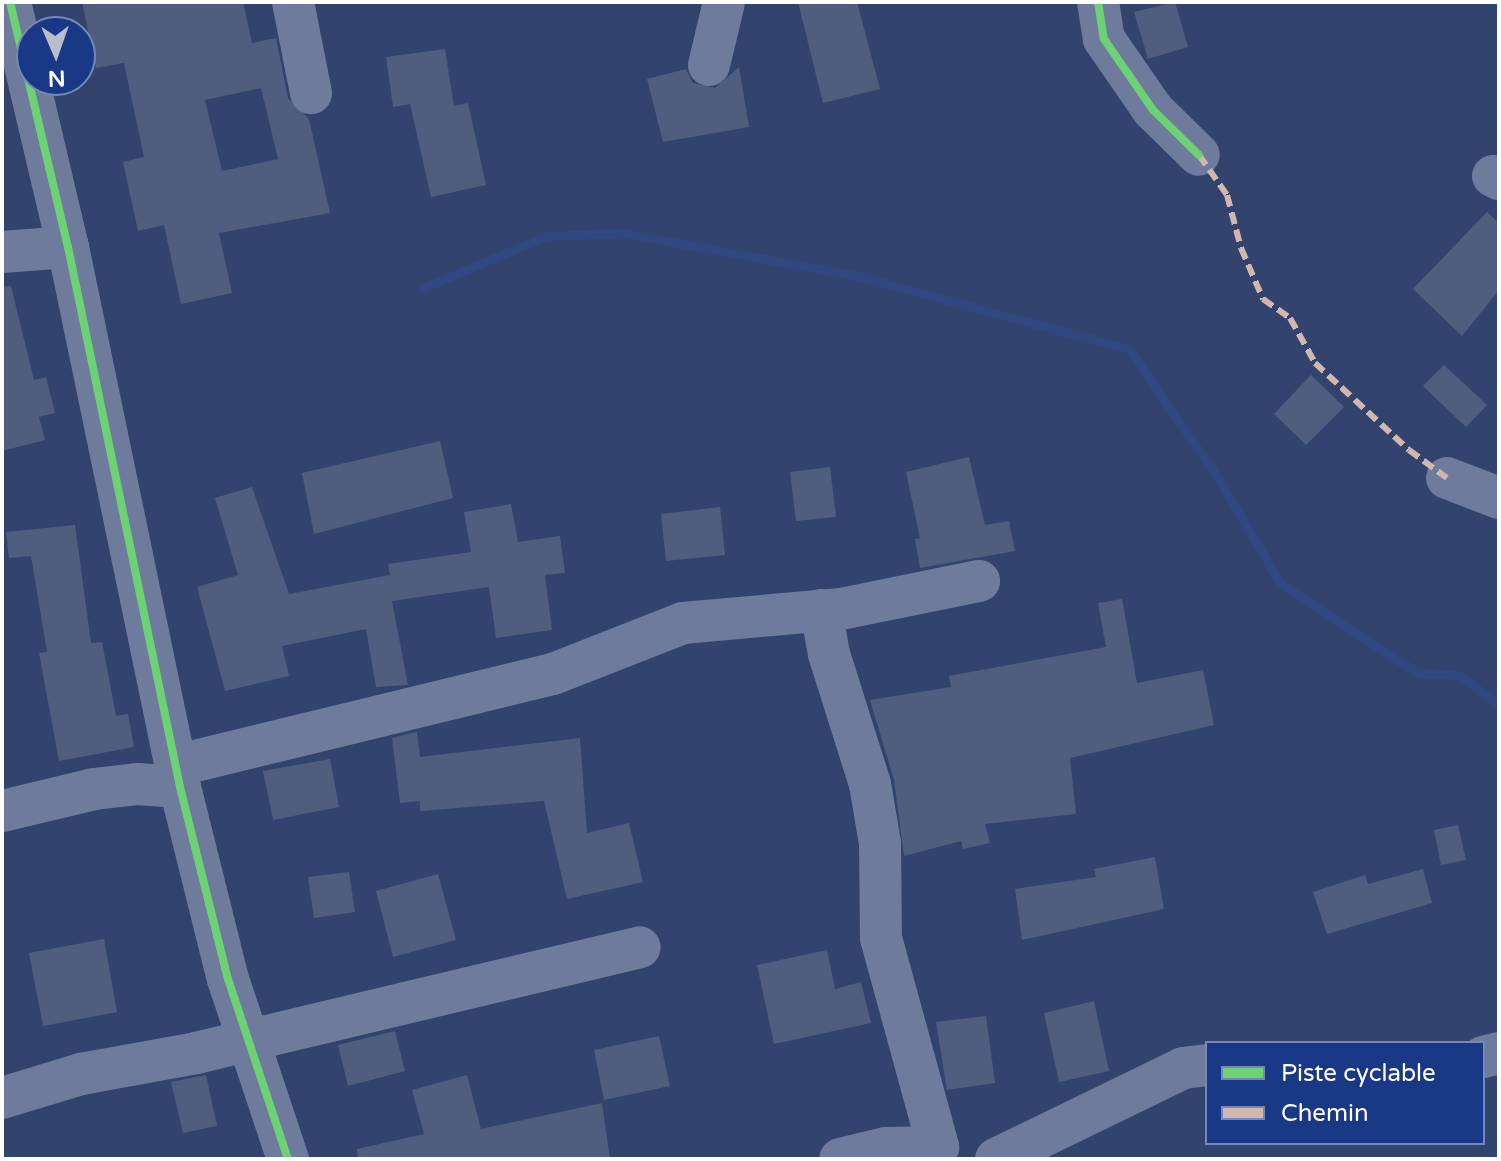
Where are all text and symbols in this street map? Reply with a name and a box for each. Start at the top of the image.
north arrow [16,16,96,96]
text: N [47,65,66,91]
legend [1205,1041,1485,1145]
text: Piste cyclable [1281,1059,1436,1088]
text: Chemin [1281,1099,1369,1128]

